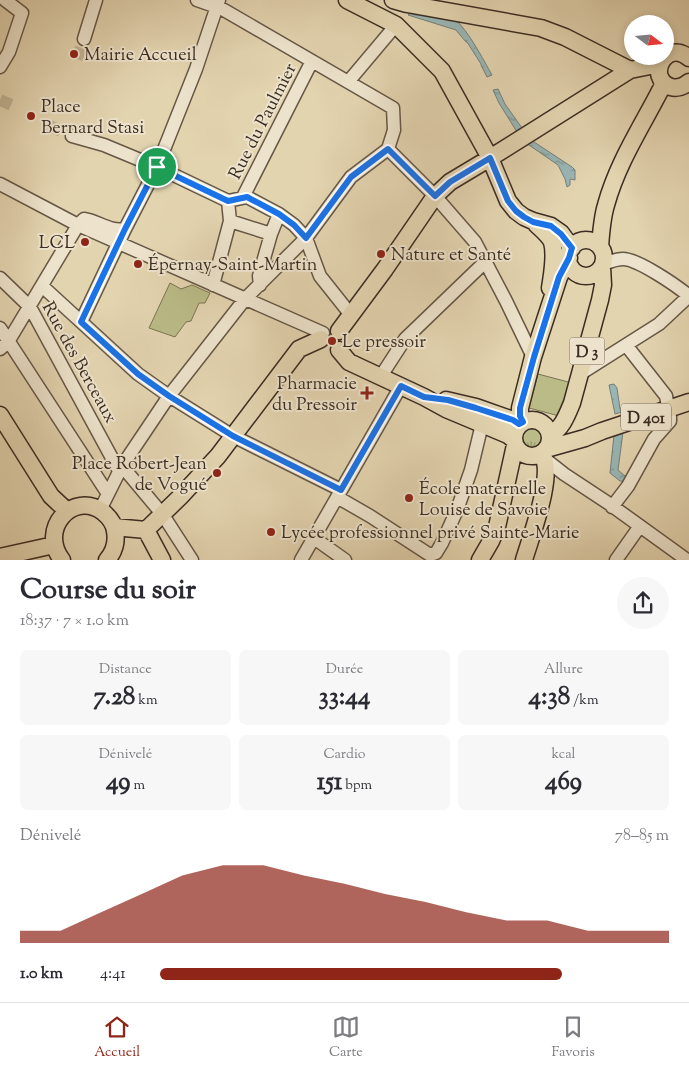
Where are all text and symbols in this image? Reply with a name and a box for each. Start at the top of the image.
north arrow [624,15,674,65]
map controls [624,15,674,65]
place label: Mairie Accueil [84,43,197,69]
marker: Mairie Accueil [68,48,80,60]
street label: Rue du Paulmier [223,59,304,185]
place label: Place Bernard Stasi [41,95,144,142]
marker: Place Bernard Stasi [25,110,37,122]
pin [136,146,178,188]
icon: arrive [143,153,171,181]
place label: LCL [39,231,75,257]
marker: LCL [79,236,91,248]
place label: Nature et Santé [391,243,511,269]
marker: Nature et Santé [375,248,387,260]
place label: Épernay-Saint-Martin [148,253,318,279]
marker: Épernay-Saint-Martin [132,258,144,270]
street label: Rue des Berceaux [34,297,123,429]
place label: Le pressoir [342,330,426,356]
marker: Le pressoir [326,335,338,347]
road number: D 3 [570,338,604,364]
place label: Pharmacie du Pressoir [272,372,357,419]
marker: Pharmacie du Pressoir [361,387,373,399]
road number: D 401 [621,404,671,431]
place label: Place Robert-Jean de Vogué [72,452,207,499]
marker: Place Robert-Jean de Vogué [211,467,223,479]
place label: École maternelle Louise de Savoie [419,477,548,524]
marker: École maternelle Louise de Savoie [403,492,415,504]
place label: Lycée professionnel privé Sainte-Marie [281,521,579,547]
marker: Lycée professionnel privé Sainte-Marie [265,526,277,538]
text: Course du soir [20,571,196,611]
button: share [617,577,669,629]
text: 18:37 · 7 × 1.0 km [20,610,129,633]
text: Distance [99,660,152,680]
text: Durée [326,660,363,680]
text: Allure [544,660,583,680]
text: 7.28 [93,680,135,716]
text: 33:44 [319,680,370,716]
text: 4:38 [529,680,570,716]
text: km [135,691,158,711]
text: /km [570,691,599,711]
text: Dénivelé [99,745,152,765]
text: Cardio [323,745,366,765]
text: kcal [551,745,576,765]
text: 49 [106,765,130,801]
text: 151 [317,765,342,801]
text: 469 [545,765,582,801]
text: m [130,776,145,796]
text: bpm [342,776,372,796]
text: Dénivelé [20,825,81,848]
text: 78–85 m [615,825,669,848]
text: 1.0 km [20,963,63,986]
text: 4:41 [100,963,126,986]
tab: Accueil [94,1013,140,1063]
tab: Carte [329,1013,363,1063]
tab: Favoris [552,1013,595,1063]

